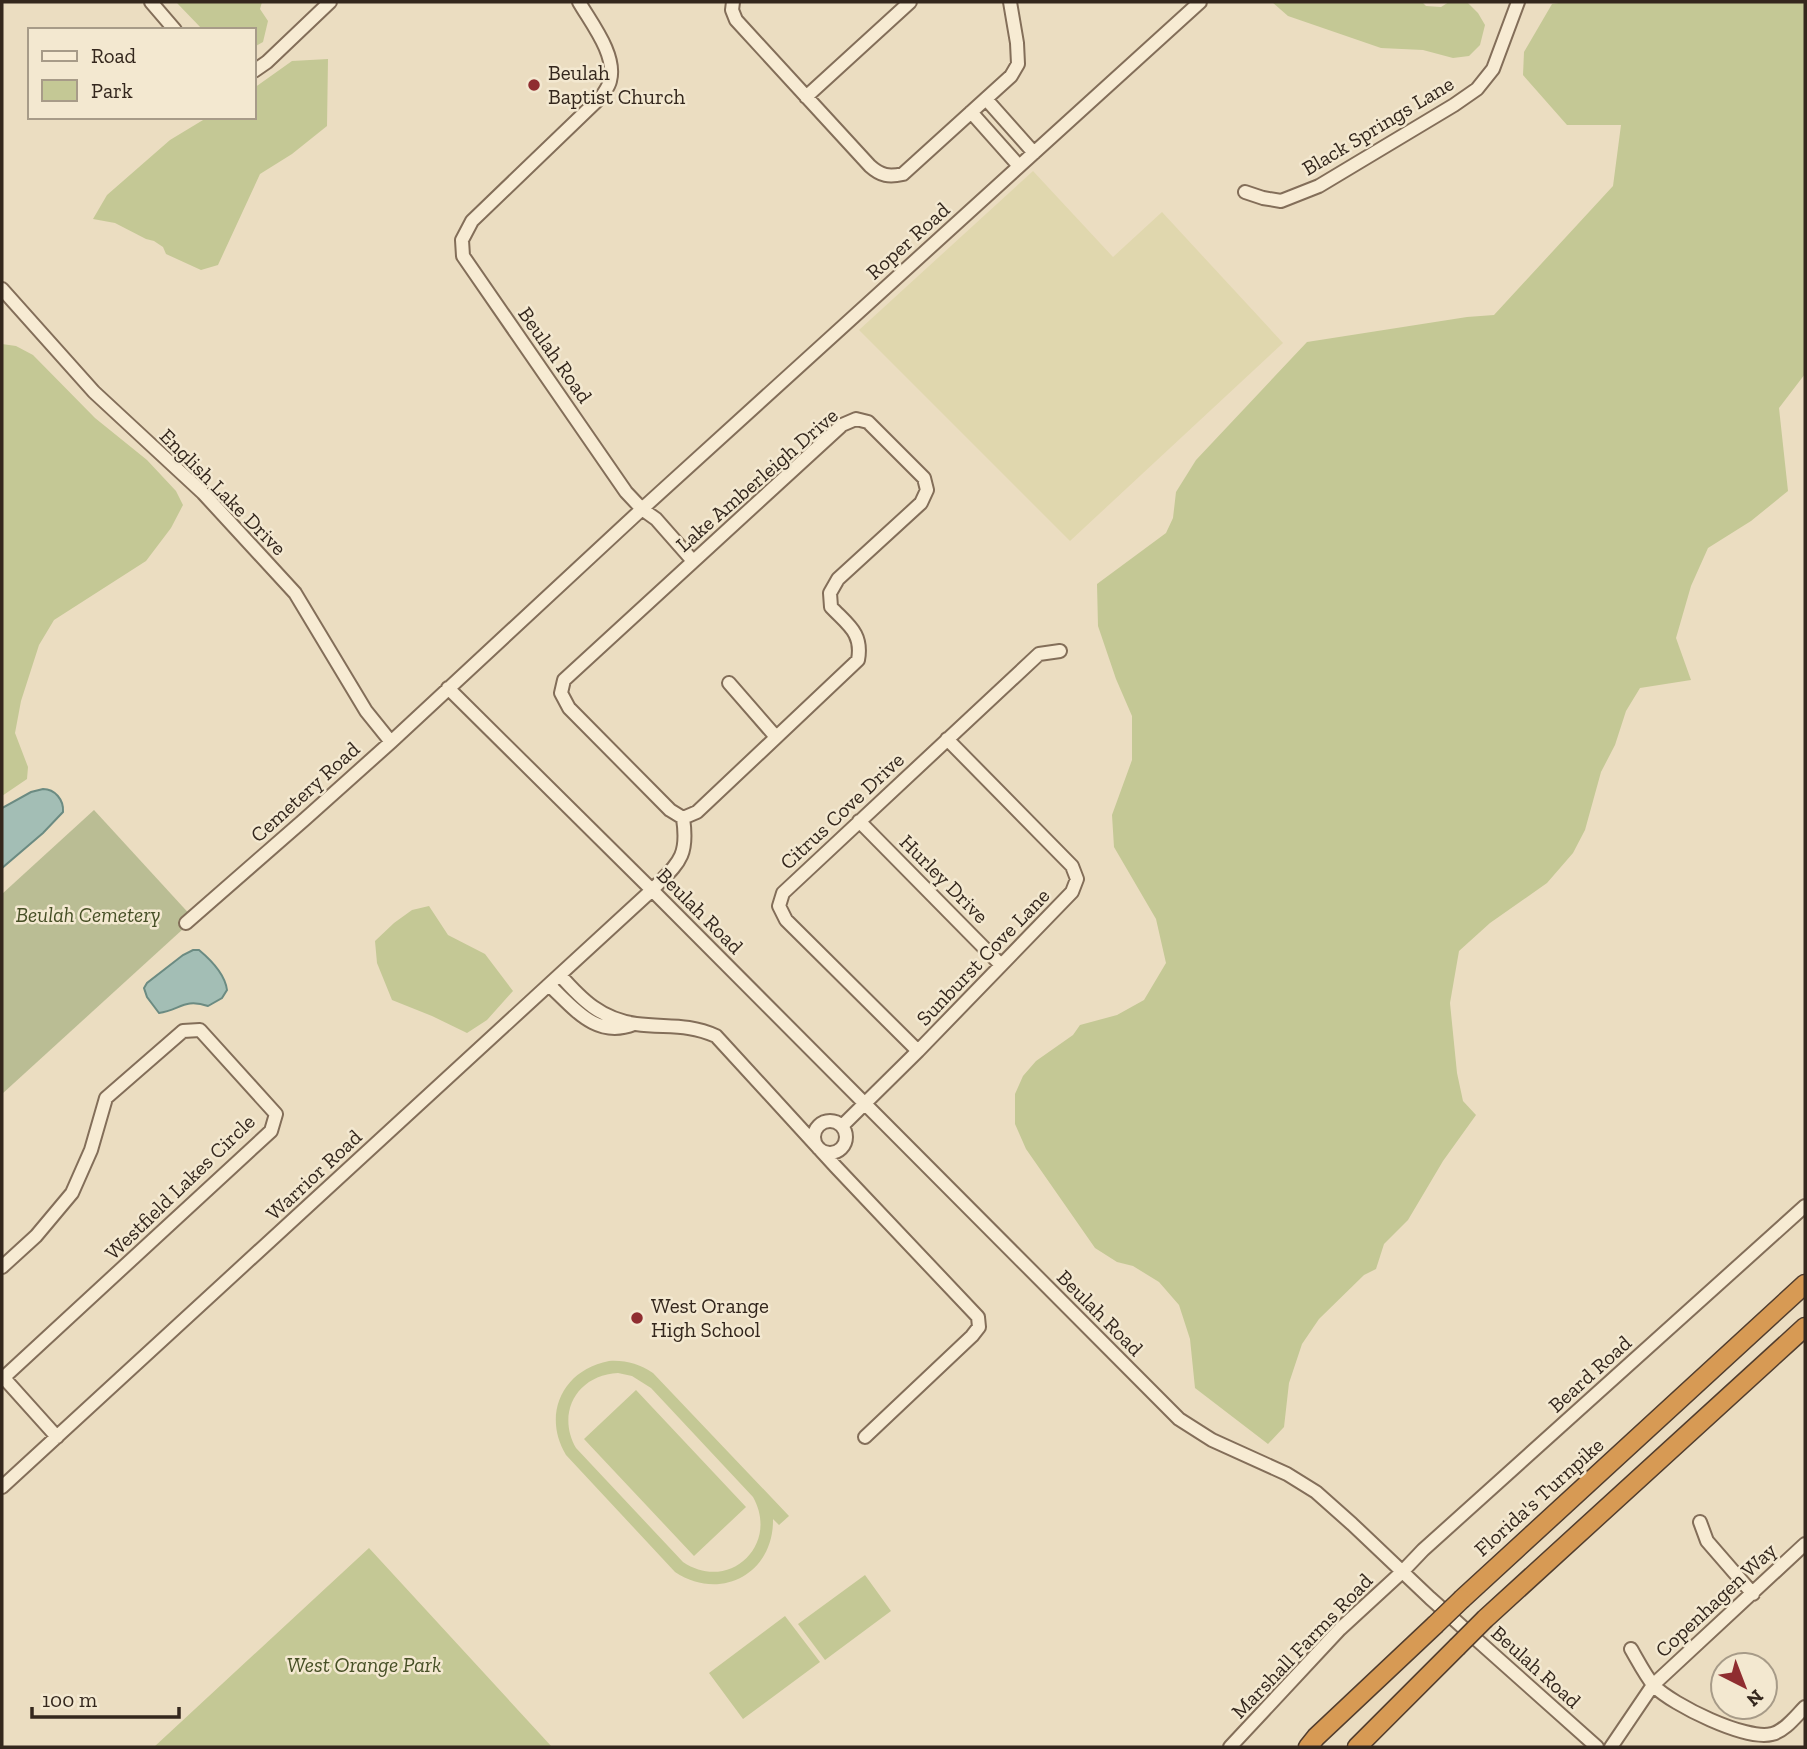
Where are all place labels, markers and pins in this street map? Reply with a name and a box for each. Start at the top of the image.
place label: Beulah Baptist Church [548,60,685,109]
marker: Beulah Baptist Church [526,77,542,93]
place label: West Orange High School [651,1293,769,1342]
marker: West Orange High School [629,1310,645,1326]

